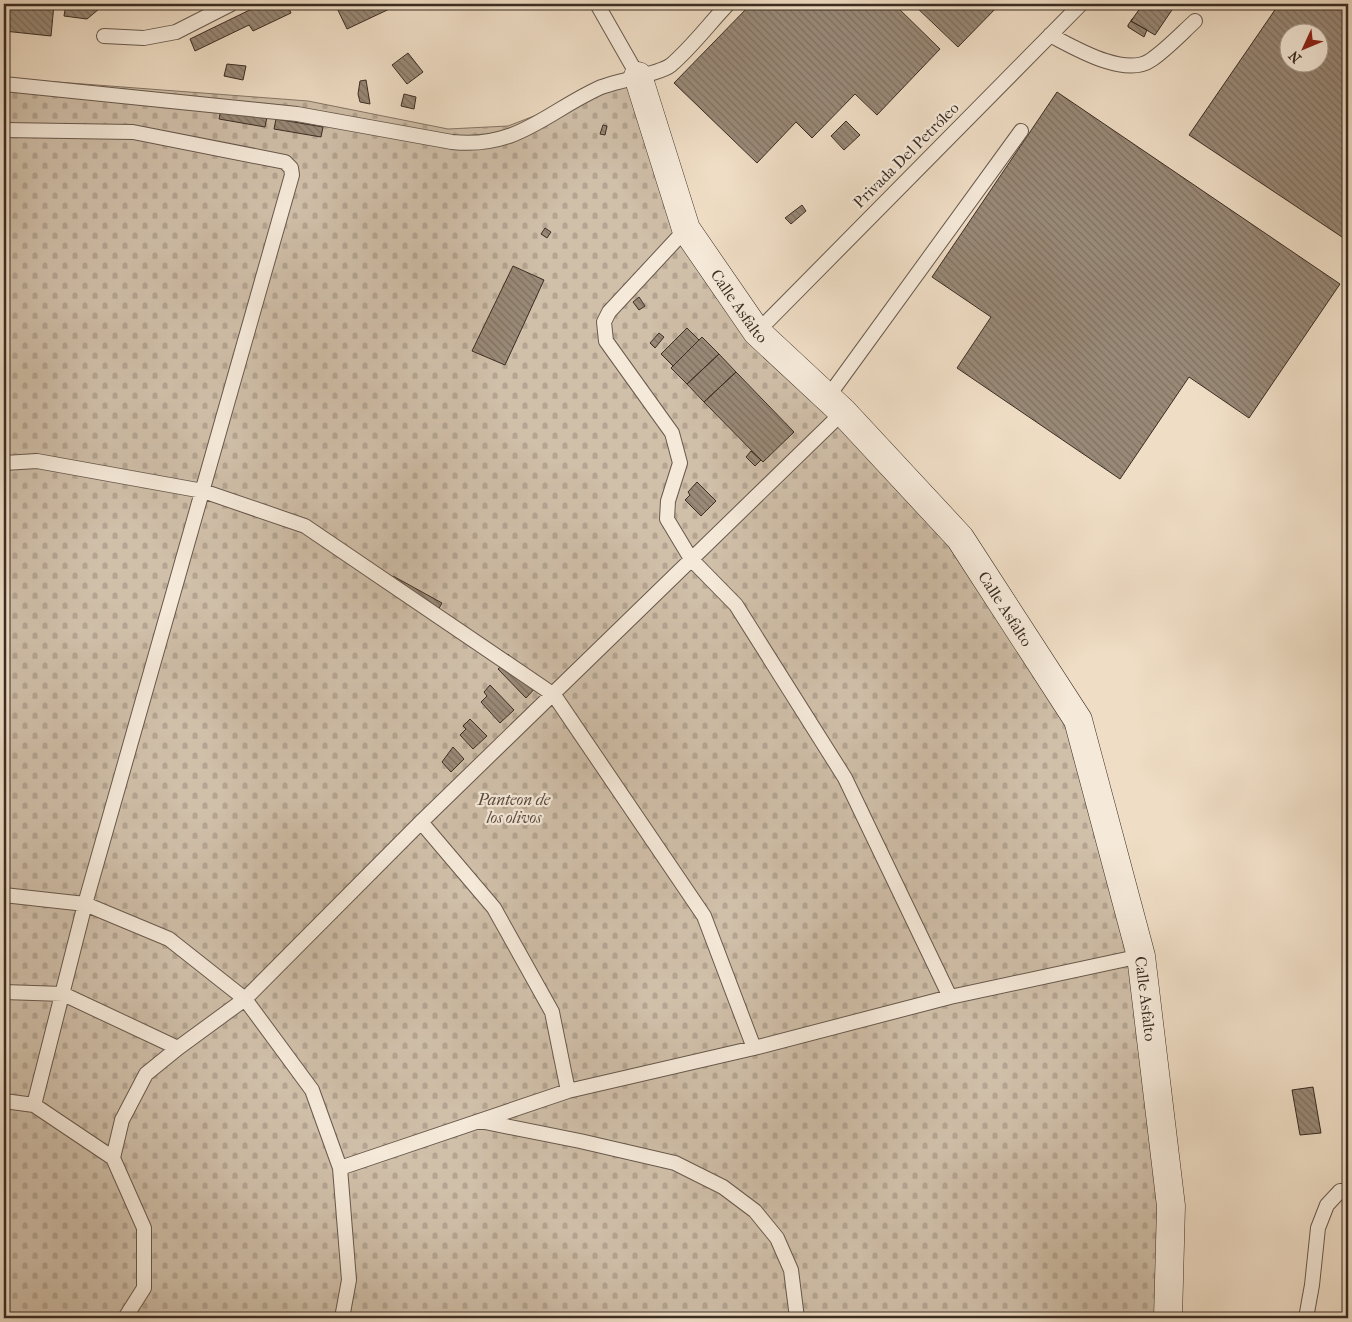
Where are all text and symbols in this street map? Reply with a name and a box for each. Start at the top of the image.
north arrow [1280,22,1330,72]
text: N [1285,47,1305,66]
street label: Privada Del Petróleo [849,98,963,212]
street label: Calle Asfalto [707,266,772,347]
street label: Calle Asfalto [975,568,1037,650]
park label: Panteon de los olivos [477,790,551,827]
street label: Calle Asfalto [1132,955,1161,1042]

